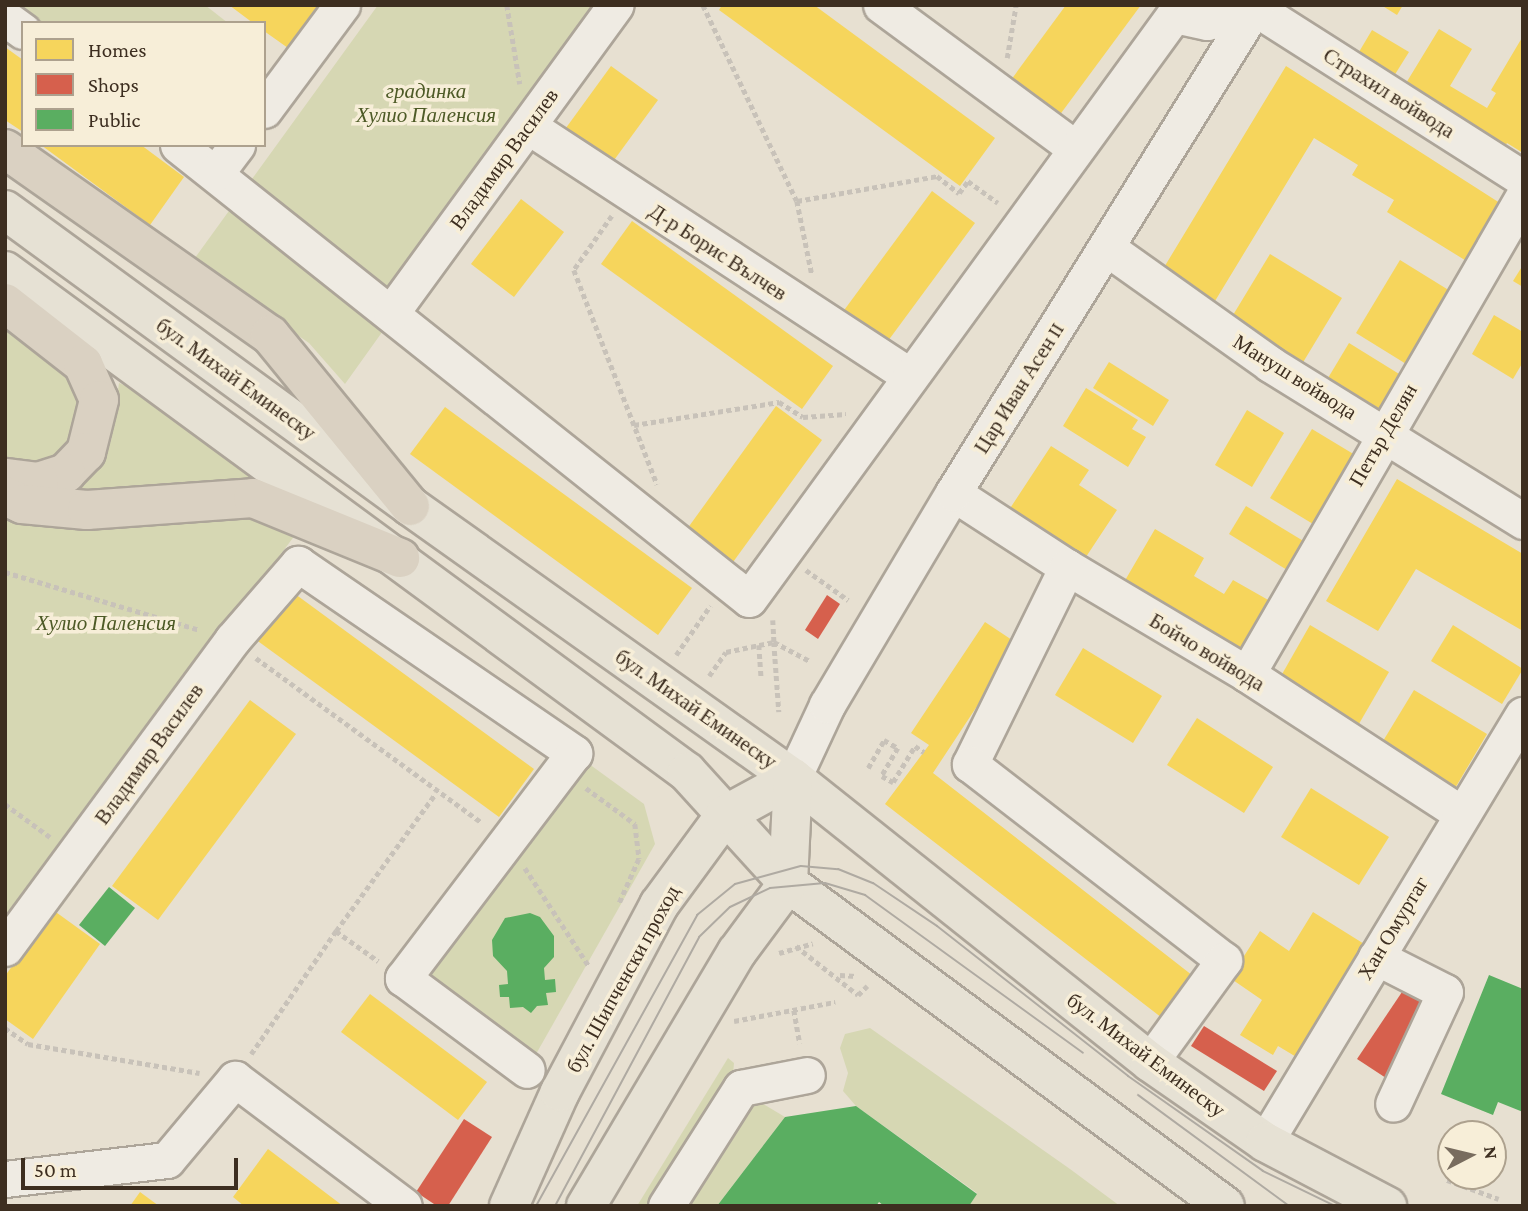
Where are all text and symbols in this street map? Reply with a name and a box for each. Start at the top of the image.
legend [21,21,266,147]
text: Homes [88,38,147,62]
street label: Страхил войвода [1319,42,1459,144]
text: Shops [88,73,139,97]
park label: градинка Хулио Паленсия [356,78,496,128]
street label: Владимир Василев [444,84,564,234]
text: Public [88,108,140,132]
street label: Д-р Борис Вълчев [644,198,792,306]
street label: бул. Михай Еминеску [151,313,321,445]
street label: Цар Иван Асен II [969,318,1069,458]
street label: Мануш войвода [1229,329,1361,425]
street label: Петър Делян [1344,379,1422,491]
street label: Бойчо войвода [1145,608,1269,696]
park label: Хулио Паленсия [36,610,176,636]
street label: бул. Михай Еминеску [610,644,782,774]
street label: Владимир Василев [89,679,209,829]
street label: Хан Омуртаг [1352,872,1434,984]
street label: бул. Шипченски проход [561,881,685,1077]
street label: бул. Михай Еминеску [1062,987,1230,1123]
north arrow [1437,1120,1507,1190]
scale bar [24,1144,242,1188]
text: N [1480,1145,1503,1160]
text: 50 m [34,1158,77,1182]

